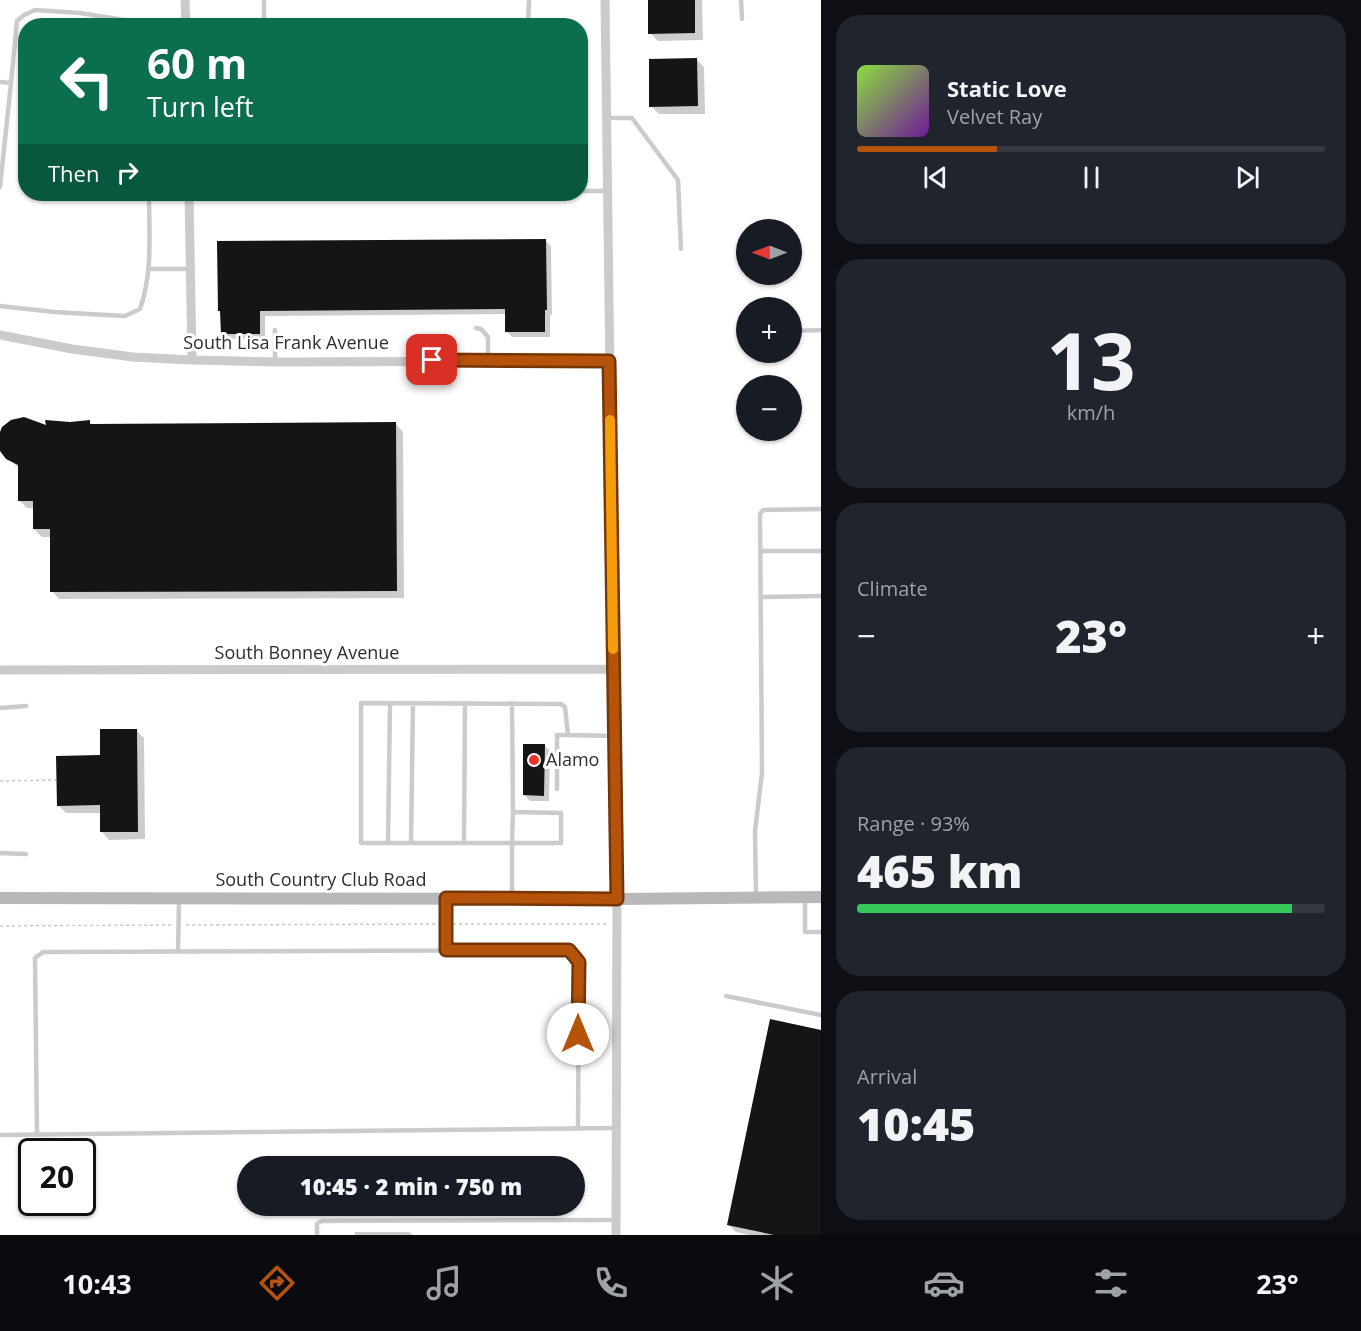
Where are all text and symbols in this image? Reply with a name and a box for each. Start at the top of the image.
text: 60 m [147,34,247,91]
icon: left [48,42,126,120]
text: Static Love [947,73,1067,103]
text: Turn left [147,88,254,125]
text: Velvet Ray [947,103,1042,130]
icon: right [111,156,144,189]
text: Then [48,158,99,188]
icon: previous [919,161,952,194]
icon: pause [1075,161,1108,194]
icon: next [1231,161,1264,194]
north arrow [736,219,802,285]
map controls [736,219,802,441]
button: + [736,297,802,363]
text: 13 [1046,307,1136,413]
street label: South Lisa Frank Avenue [183,330,389,354]
pin [406,334,457,385]
icon: arrive [415,343,448,376]
button: − [736,375,802,441]
text: km/h [1067,399,1115,426]
text: Climate [857,575,928,602]
text: 23° [1055,605,1127,666]
text: − [857,613,876,658]
text: + [1306,613,1325,658]
street label: South Bonney Avenue [215,640,399,664]
place label: Alamo [546,747,599,771]
marker: Alamo [527,753,541,767]
text: Range · 93% [857,810,970,837]
text: 465 km [857,840,1022,901]
street label: South Country Club Road [215,867,427,891]
position arrow [546,1002,610,1066]
text: Arrival [857,1063,917,1090]
text: 10:45 [857,1093,975,1154]
speed limit sign: 20 [18,1138,96,1216]
text: 10:45 · 2 min · 750 m [300,1171,522,1201]
icon: directions [256,1262,298,1304]
icon: music [423,1262,465,1304]
icon: phone [590,1262,632,1304]
icon: climate [756,1262,798,1304]
icon: car [923,1262,965,1304]
icon: filters [1090,1262,1132,1304]
text: 10:43 [62,1265,132,1302]
text: 23° [1256,1265,1299,1302]

